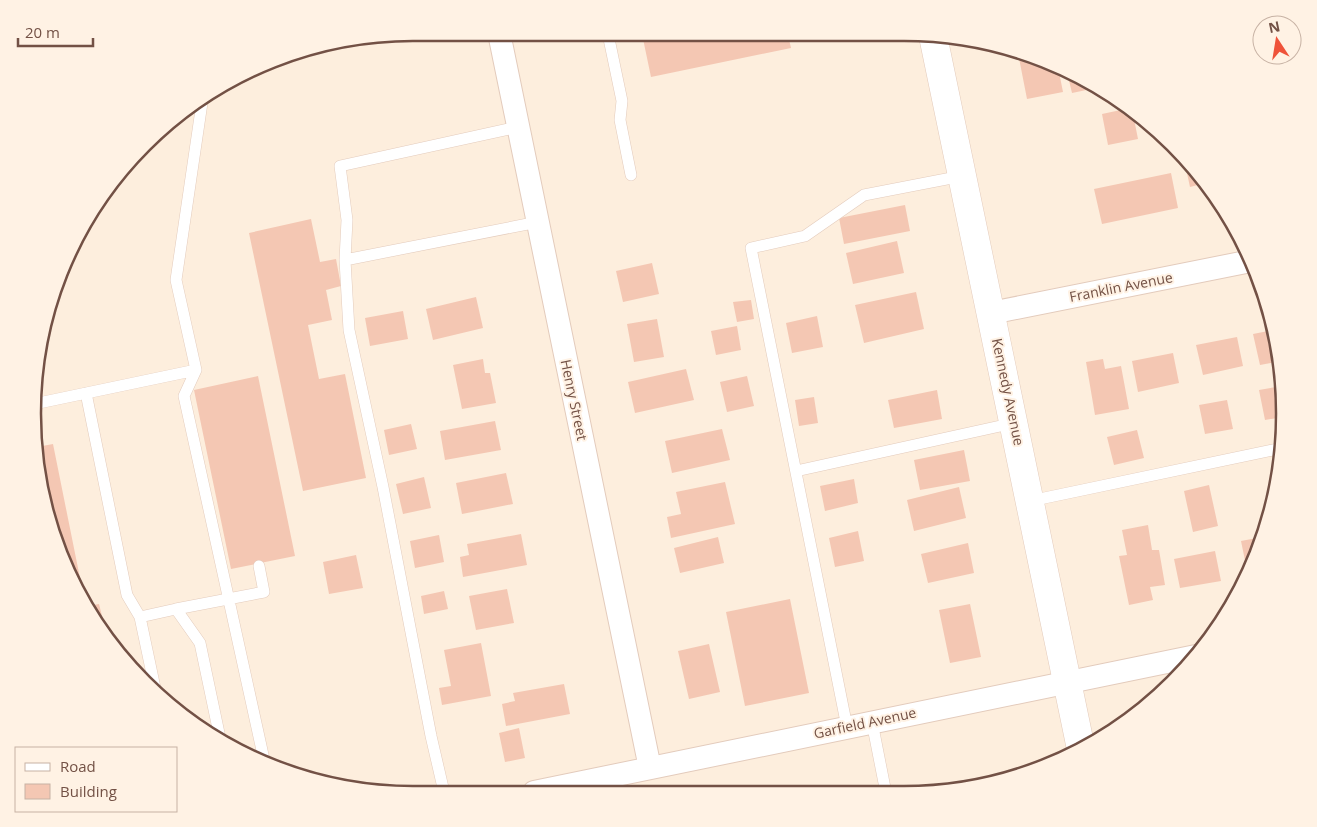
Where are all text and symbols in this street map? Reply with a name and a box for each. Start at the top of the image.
scale bar [18,15,92,47]
north arrow [1252,15,1302,65]
text: N [1267,16,1282,37]
text: 20 m [25,22,60,42]
street label: Franklin Avenue [1068,267,1174,306]
street label: Kennedy Avenue [988,336,1029,448]
street label: Henry Street [557,358,592,442]
street label: Garfield Avenue [812,702,918,743]
legend [15,747,178,812]
text: Road [60,756,96,776]
text: Building [60,781,117,801]

